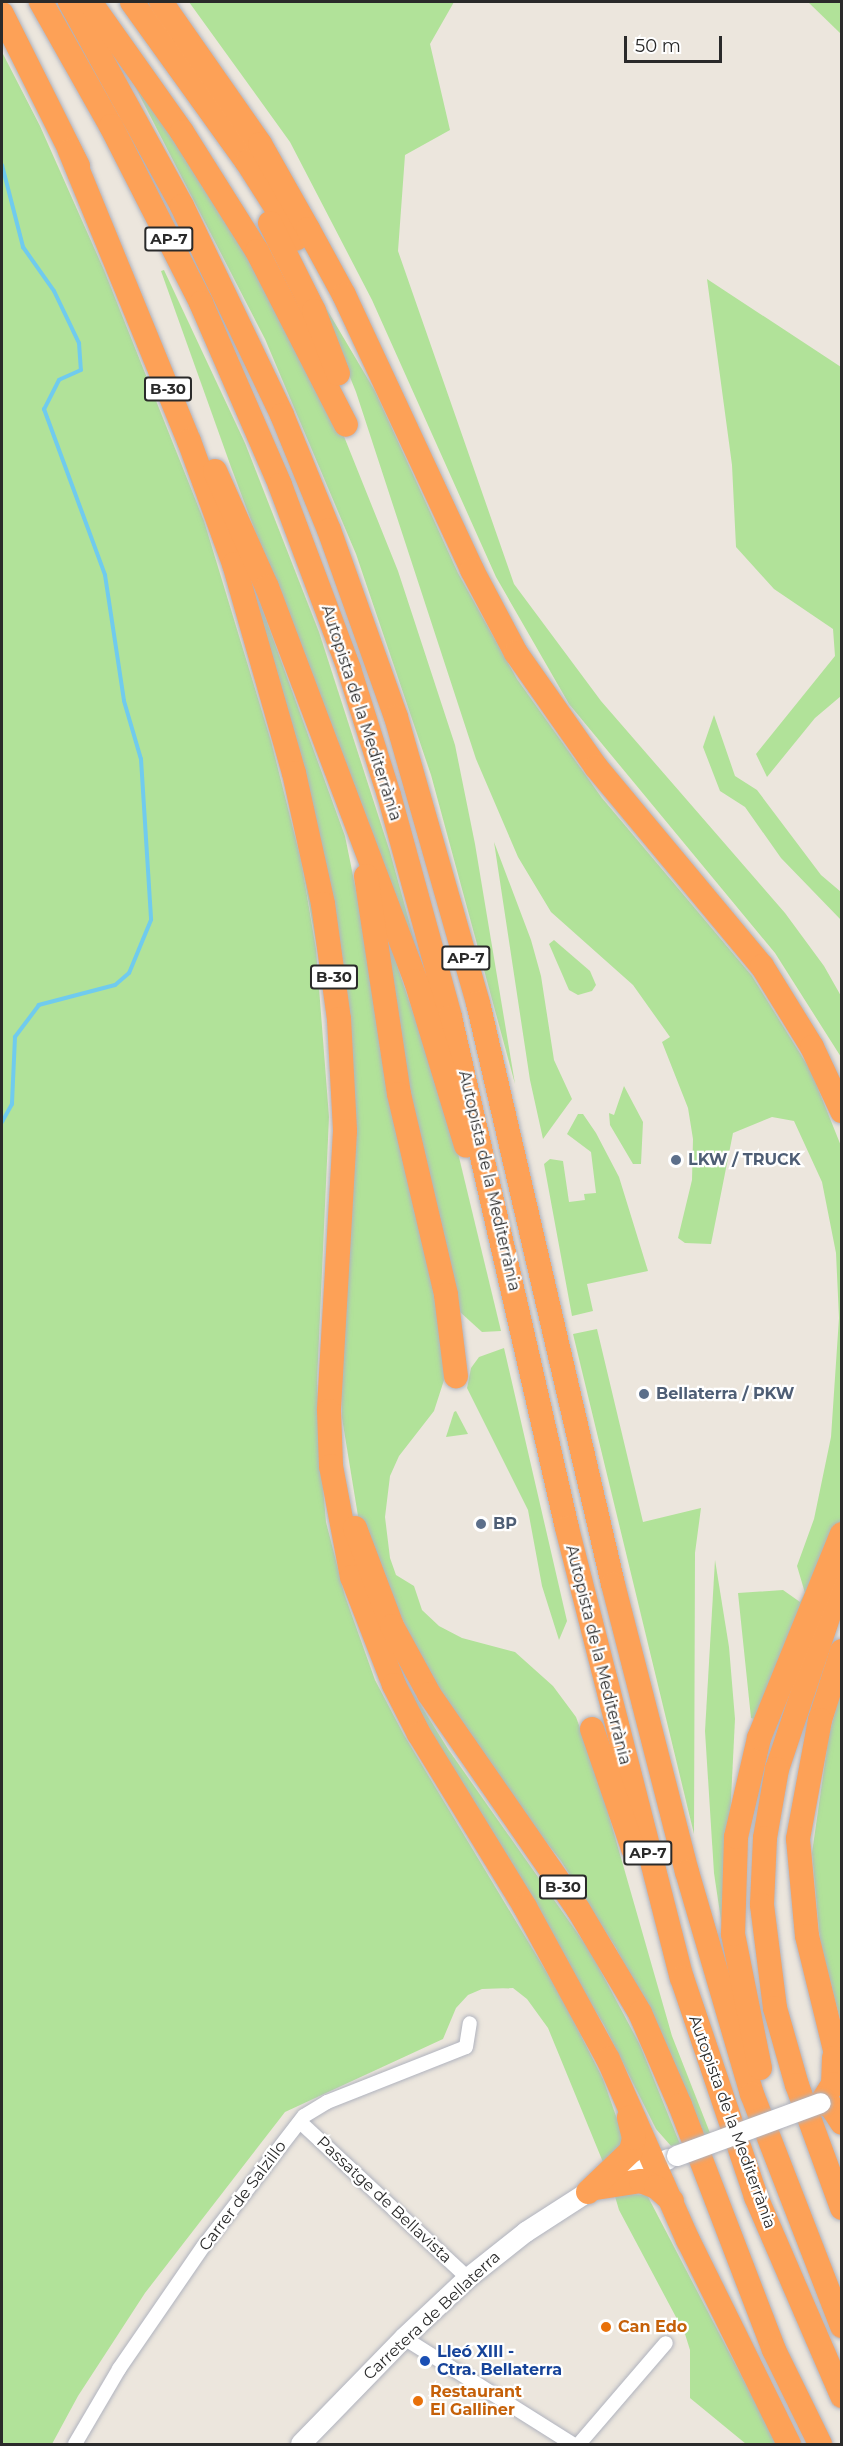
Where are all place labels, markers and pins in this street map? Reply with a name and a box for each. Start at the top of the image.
place label: LKW / TRUCK [688,1150,800,1170]
marker: LKW / TRUCK [669,1153,683,1167]
place label: Bellaterra / PKW [656,1384,794,1404]
marker: Bellaterra / PKW [637,1387,651,1401]
place label: BP [493,1514,517,1534]
marker: BP [474,1517,488,1531]
place label: Can Edo [618,2317,687,2337]
marker: Can Edo [599,2320,613,2334]
place label: Lleó XIII - Ctra. Bellaterra [437,2342,562,2380]
marker: Lleó XIII - Ctra. Bellaterra [418,2354,432,2368]
place label: Restaurant El Galliner [430,2382,522,2420]
marker: Restaurant El Galliner [411,2394,425,2408]

